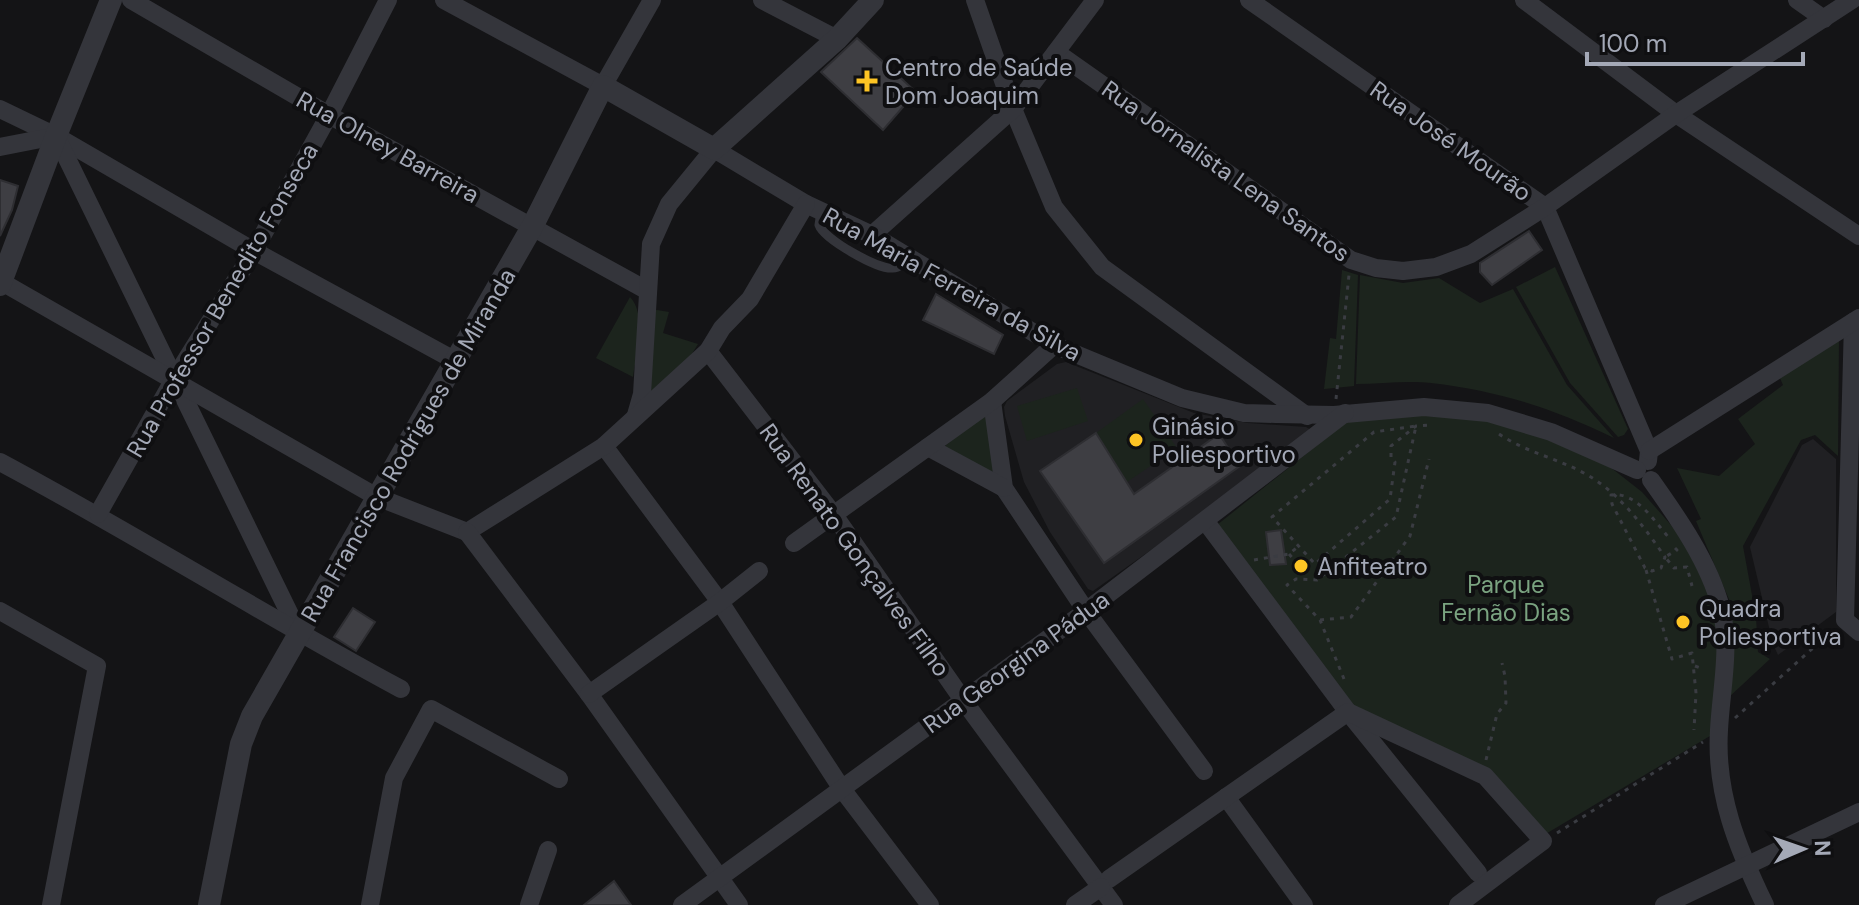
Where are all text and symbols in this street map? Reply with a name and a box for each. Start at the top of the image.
scale bar [1587,16,1803,66]
text: 100 m [1599,28,1667,59]
place label: Centro de Saúde Dom Joaquim [885,52,1073,111]
marker: Centro de Saúde Dom Joaquim [856,70,878,92]
street label: Rua Jornalista Lena Santos [1096,73,1356,269]
street label: Rua José Mourão [1364,74,1538,208]
street label: Rua Olney Barreira [291,84,485,210]
street label: Rua Professor Benedito Fonseca [119,137,325,463]
street label: Rua Maria Ferreira da Silva [817,200,1087,368]
street label: Rua Francisco Rodrigues de Miranda [294,263,522,627]
place label: Ginásio Poliesportivo [1152,411,1296,470]
street label: Rua Renato Gonçalves Filho [753,417,957,683]
marker: Ginásio Poliesportivo [1127,431,1145,449]
place label: Anfiteatro [1317,551,1428,582]
marker: Anfiteatro [1292,557,1310,575]
park label: Parque Fernão Dias [1441,569,1571,628]
street label: Rua Georgina Pádua [917,584,1115,740]
place label: Quadra Poliesportiva [1699,593,1842,652]
marker: Quadra Poliesportiva [1674,613,1692,631]
north arrow [1763,809,1843,889]
text: N [1808,840,1837,857]

